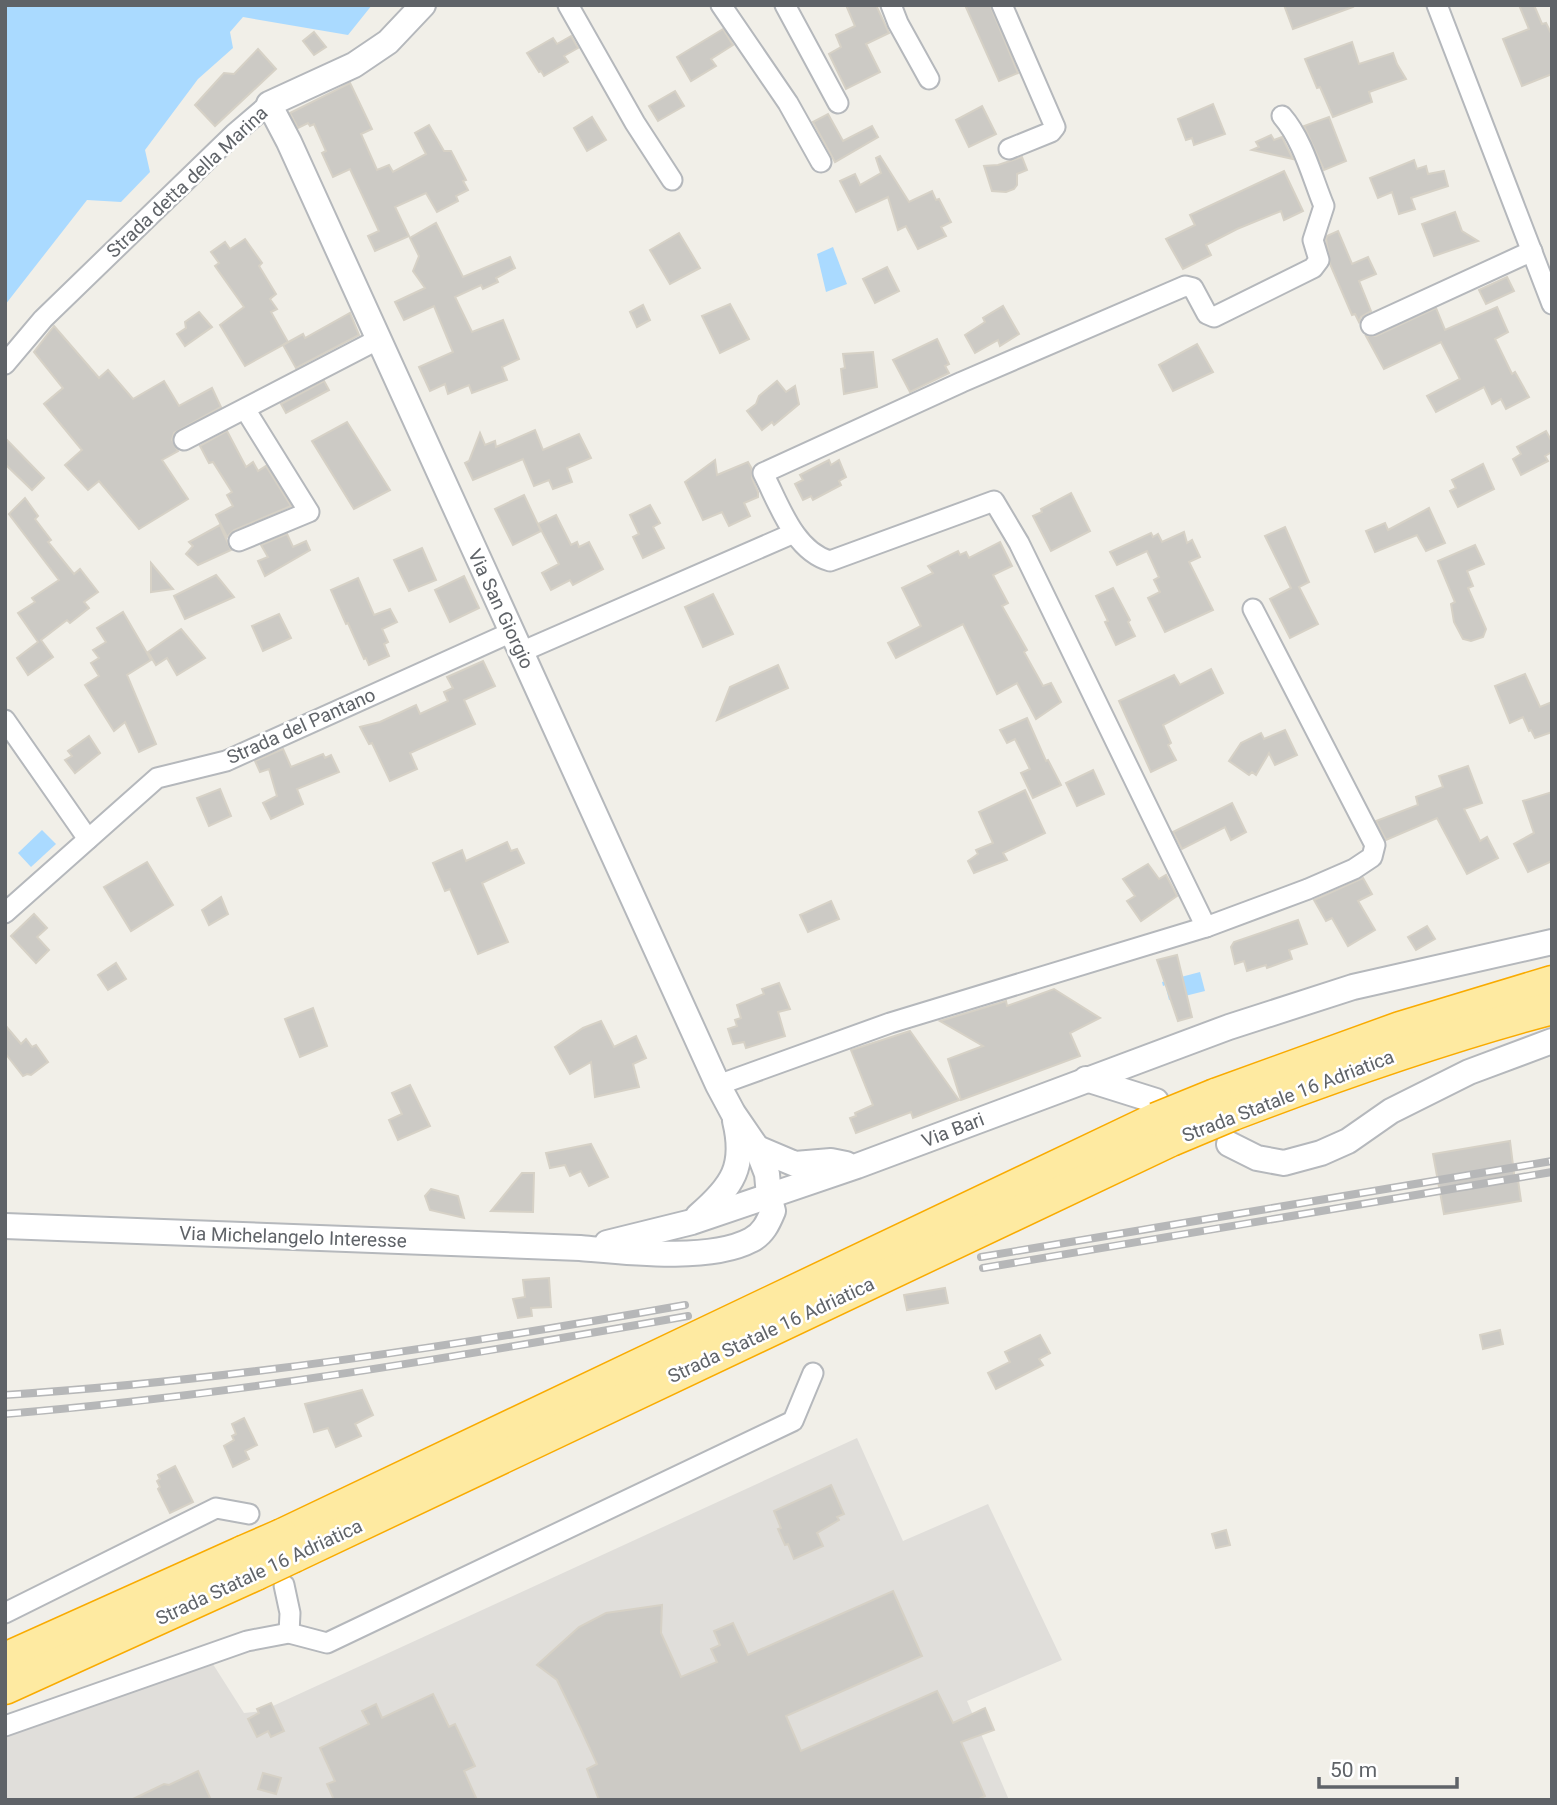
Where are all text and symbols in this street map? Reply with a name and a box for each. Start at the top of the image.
street label: Strada detta della Marina [102,101,272,263]
street label: Via San Giorgio [463,546,539,672]
street label: Strada del Pantano [223,683,379,769]
street label: Strada Statale 16 Adriatica [1179,1045,1397,1147]
street label: Via Bari [919,1108,987,1152]
street label: Via Michelangelo Interesse [179,1222,407,1252]
street label: Strada Statale 16 Adriatica [664,1272,878,1388]
street label: Strada Statale 16 Adriatica [152,1514,366,1630]
scale bar [1319,1745,1457,1789]
text: 50 m [1330,1758,1377,1782]

